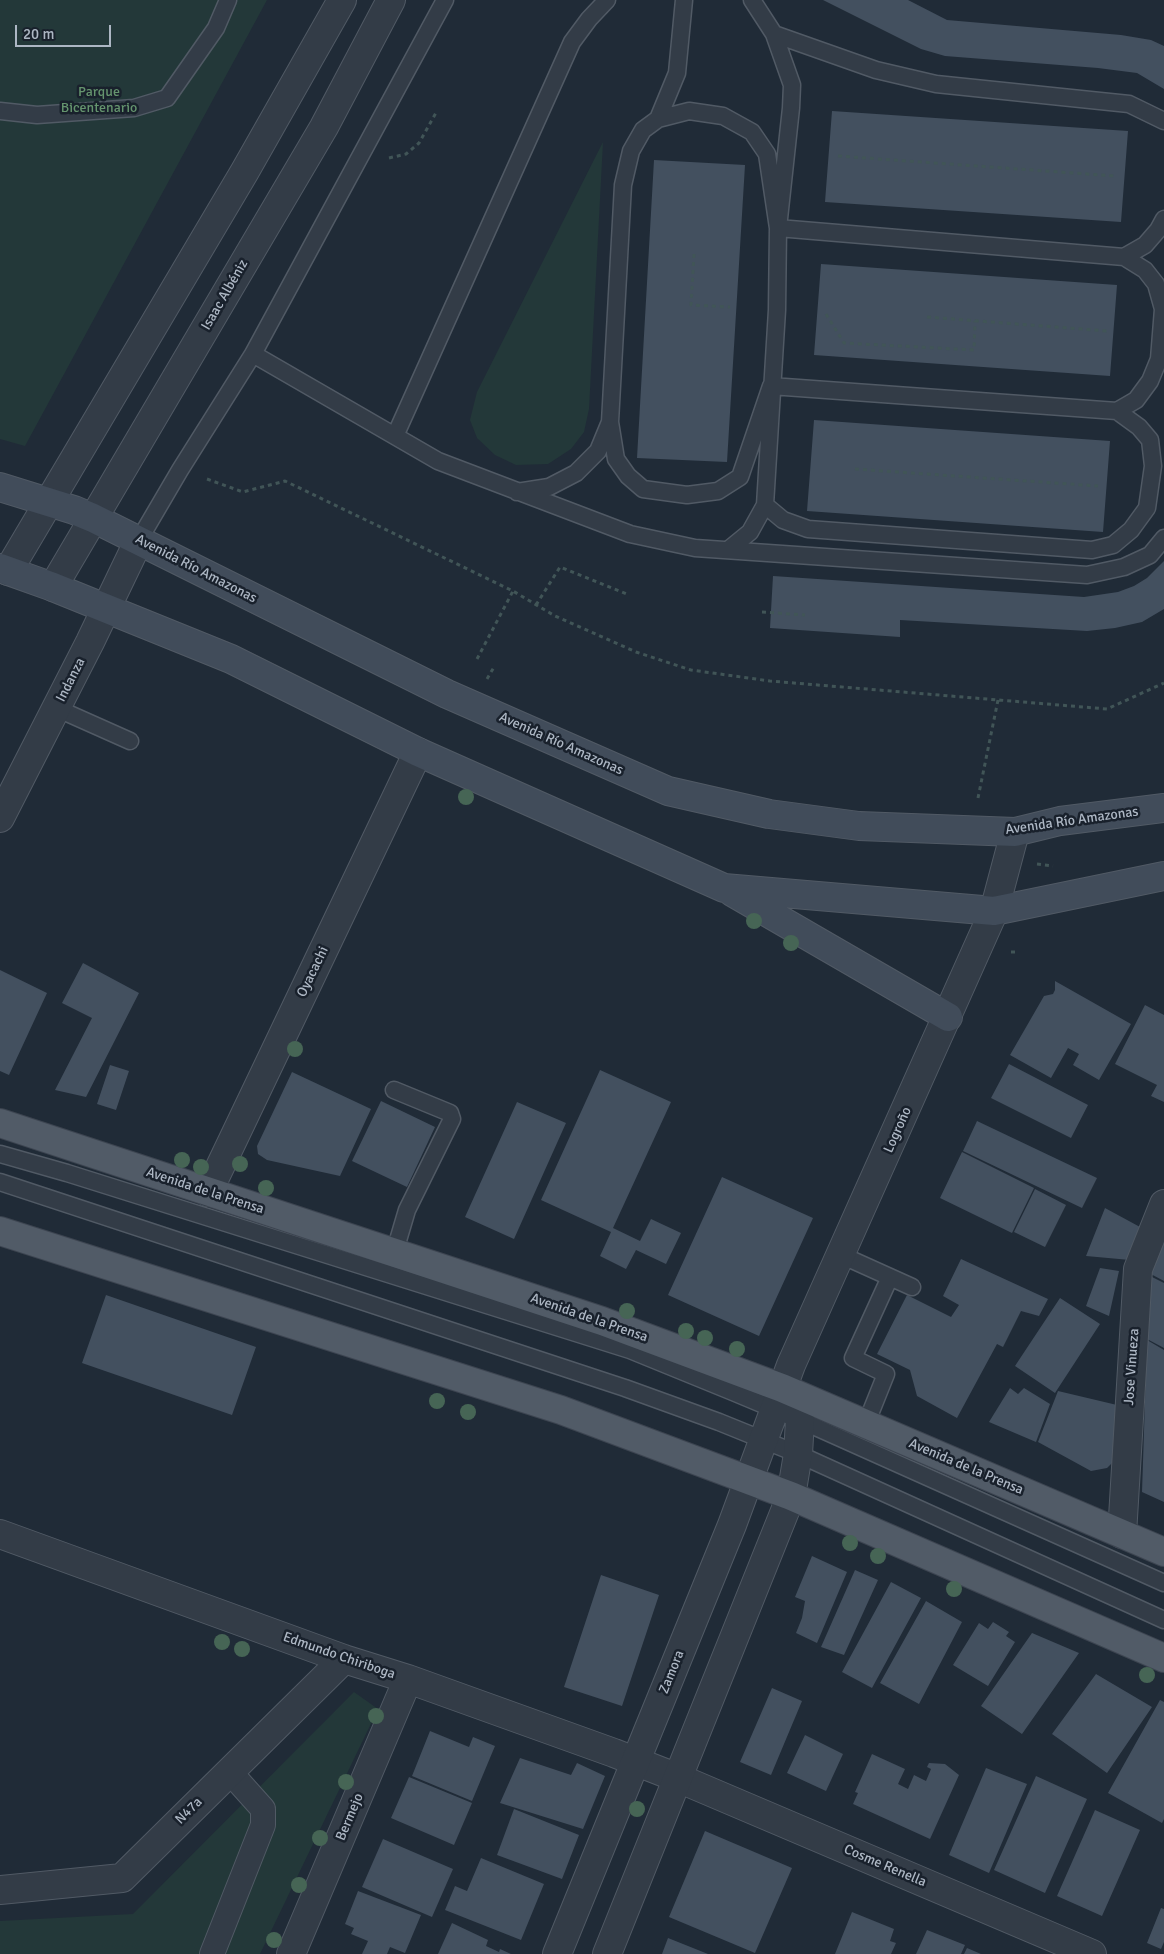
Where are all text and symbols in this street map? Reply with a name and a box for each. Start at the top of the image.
scale bar [18,15,114,47]
text: 20 m [23,25,54,43]
park label: Parque Bicentenario [61,84,137,116]
street label: Isaac Albéniz [198,257,252,333]
street label: Avenida Río Amazonas [132,531,260,607]
street label: Indanza [53,655,89,705]
street label: Avenida Río Amazonas [496,709,626,779]
street label: Avenida Río Amazonas [1004,803,1140,839]
street label: Oyacachi [294,944,332,1000]
street label: Logroño [880,1104,916,1156]
street label: Avenida de la Prensa [144,1164,266,1218]
street label: Avenida de la Prensa [528,1290,650,1346]
street label: Jose Vinueza [1121,1328,1143,1406]
street label: Avenida de la Prensa [906,1435,1026,1499]
street label: Edmundo Chiriboga [281,1629,397,1683]
street label: Zamora [656,1648,688,1696]
street label: Bermejo [333,1791,367,1843]
street label: N47a [172,1794,206,1828]
street label: Cosme Renella [841,1841,929,1891]

